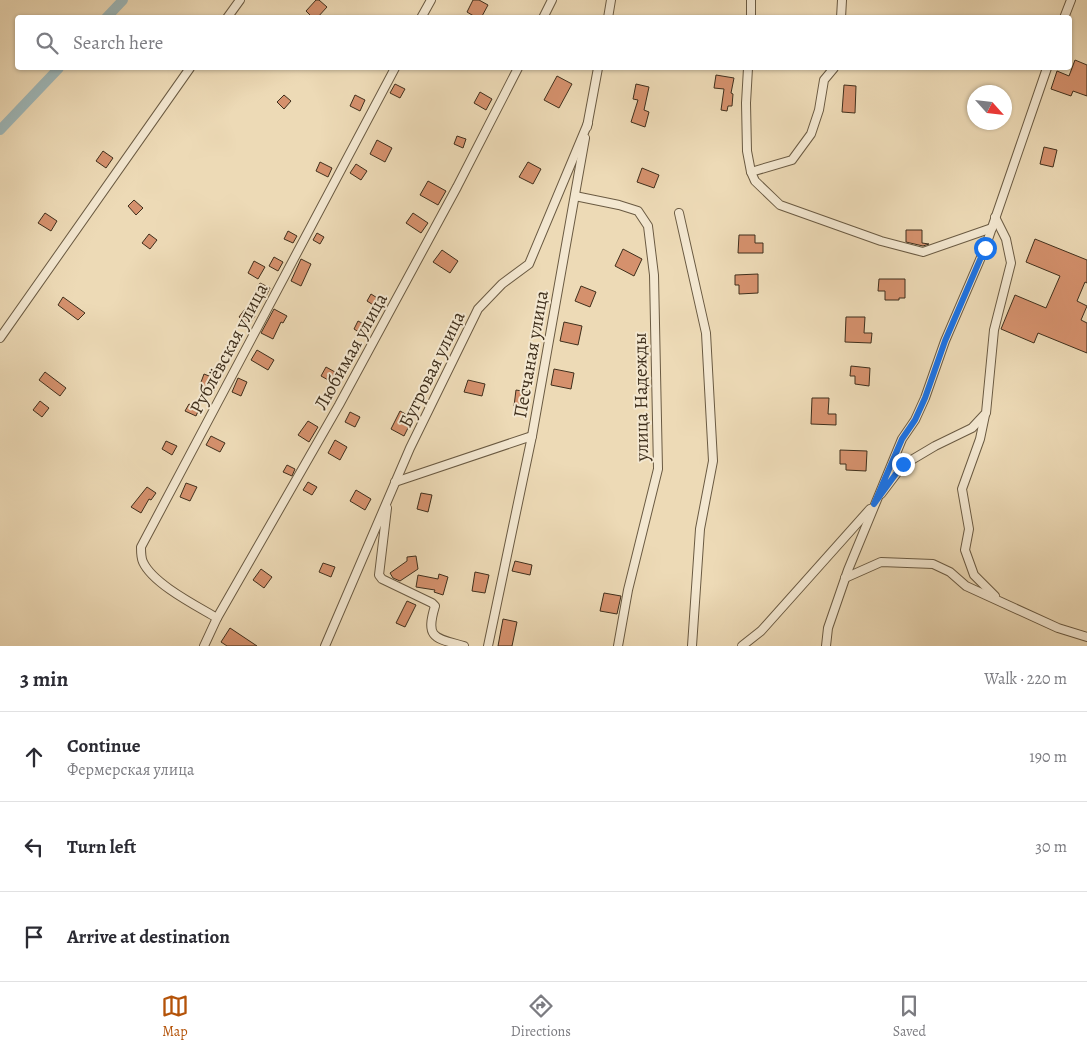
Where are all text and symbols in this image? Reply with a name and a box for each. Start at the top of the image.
search box [15,15,1072,70]
icon: search [33,29,61,57]
text: Search here [73,30,163,56]
north arrow [967,85,1012,130]
route start [974,237,997,260]
street label: Рублёвская улица [184,278,274,418]
street label: Любимая улица [308,288,394,415]
street label: Песчаная улица [507,288,555,420]
street label: Бугровая улица [392,307,471,432]
street label: улица Надежды [627,332,655,463]
route end [892,453,915,476]
text: 3 min [20,665,68,693]
text: Walk · 220 m [984,668,1067,690]
text: Continue [67,733,141,759]
icon: ahead [20,743,48,771]
text: 190 m [1029,746,1067,768]
text: Фермерская улица [67,759,194,781]
icon: left [20,833,48,861]
text: Turn left [67,834,136,860]
text: 30 m [1035,836,1067,858]
icon: arrive [20,923,48,951]
text: Arrive at destination [67,924,230,950]
tab: Map [161,992,189,1041]
tab: Directions [511,992,571,1041]
tab: Saved [893,992,926,1041]

